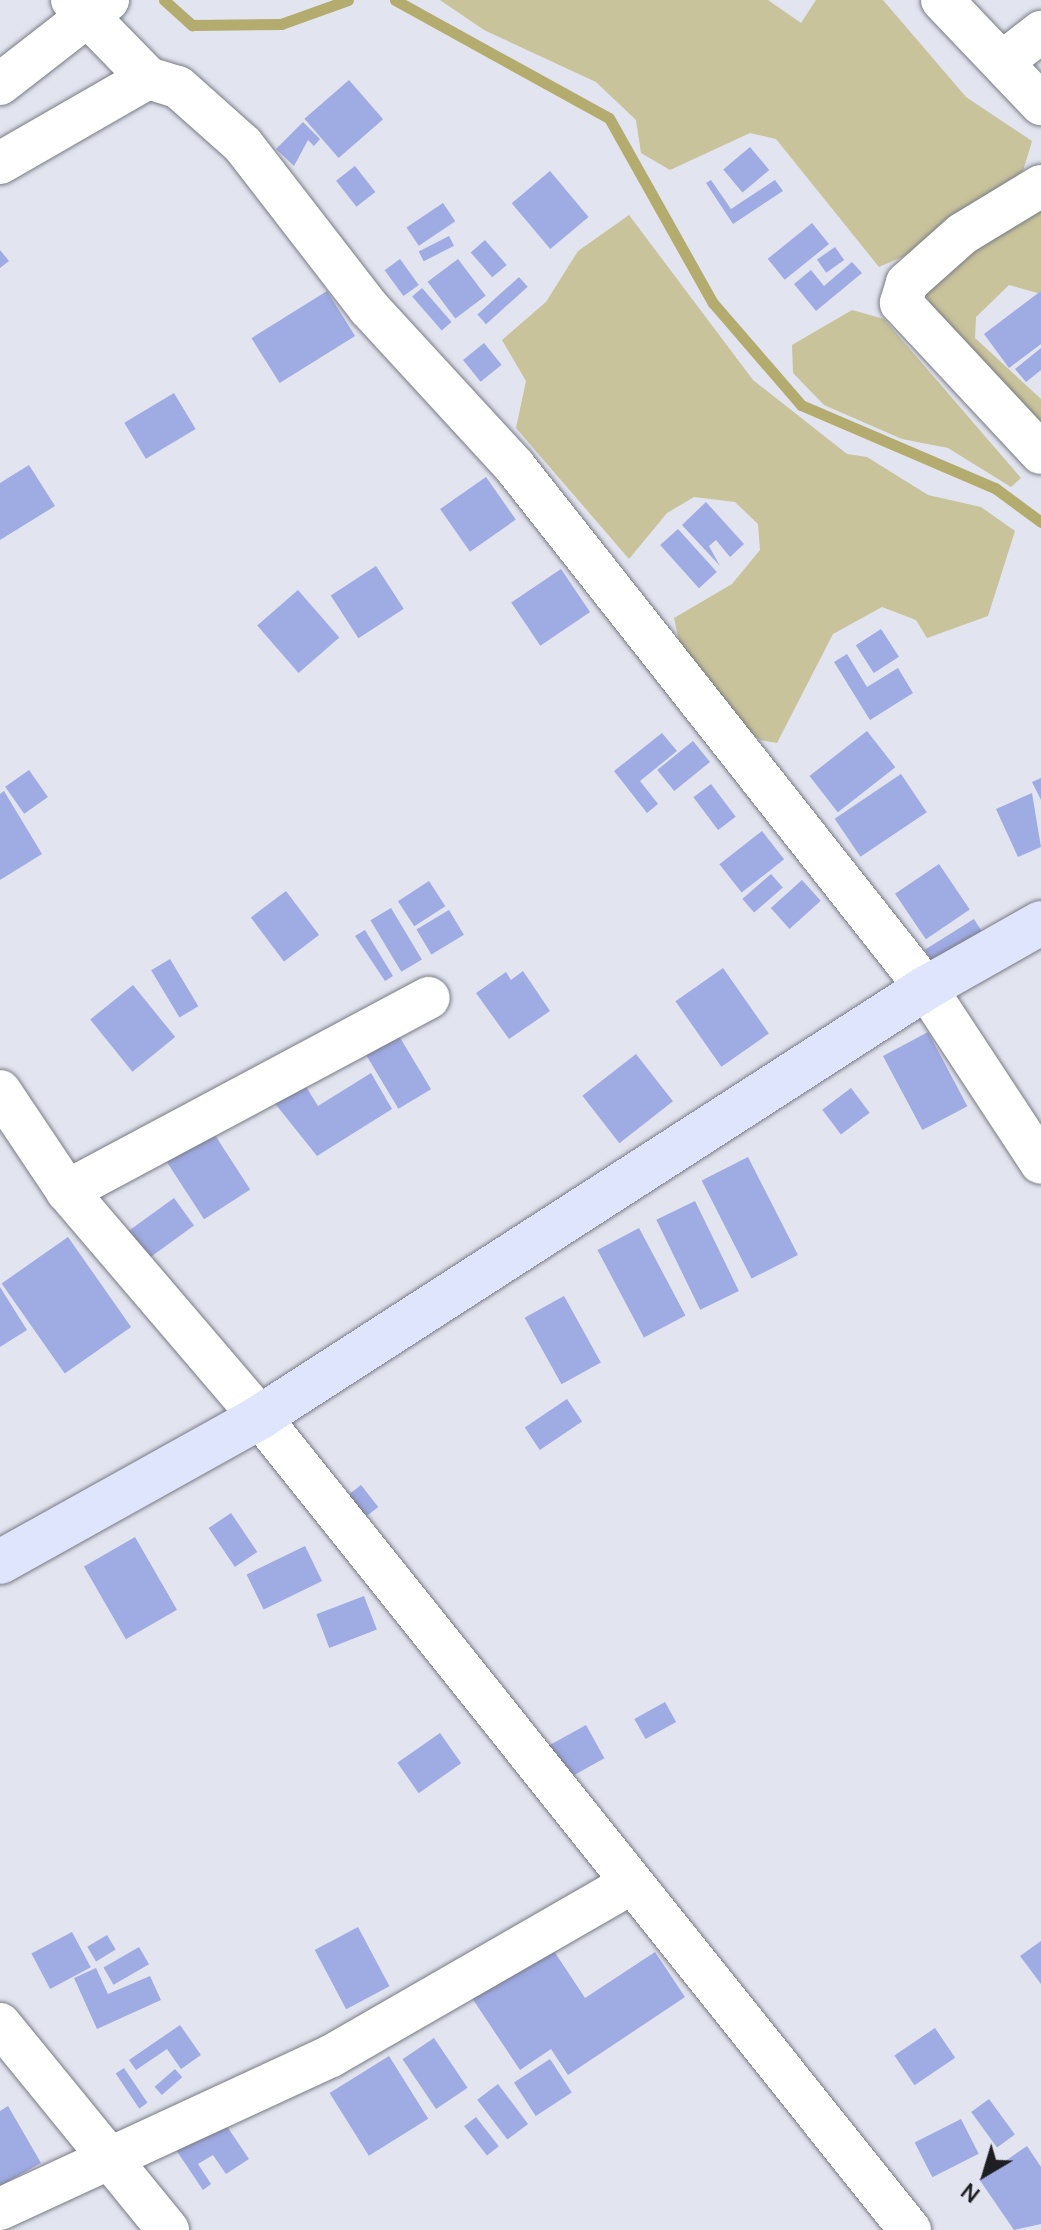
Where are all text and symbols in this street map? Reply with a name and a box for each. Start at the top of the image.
north arrow [945,2134,1025,2214]
text: N [955,2176,986,2210]

